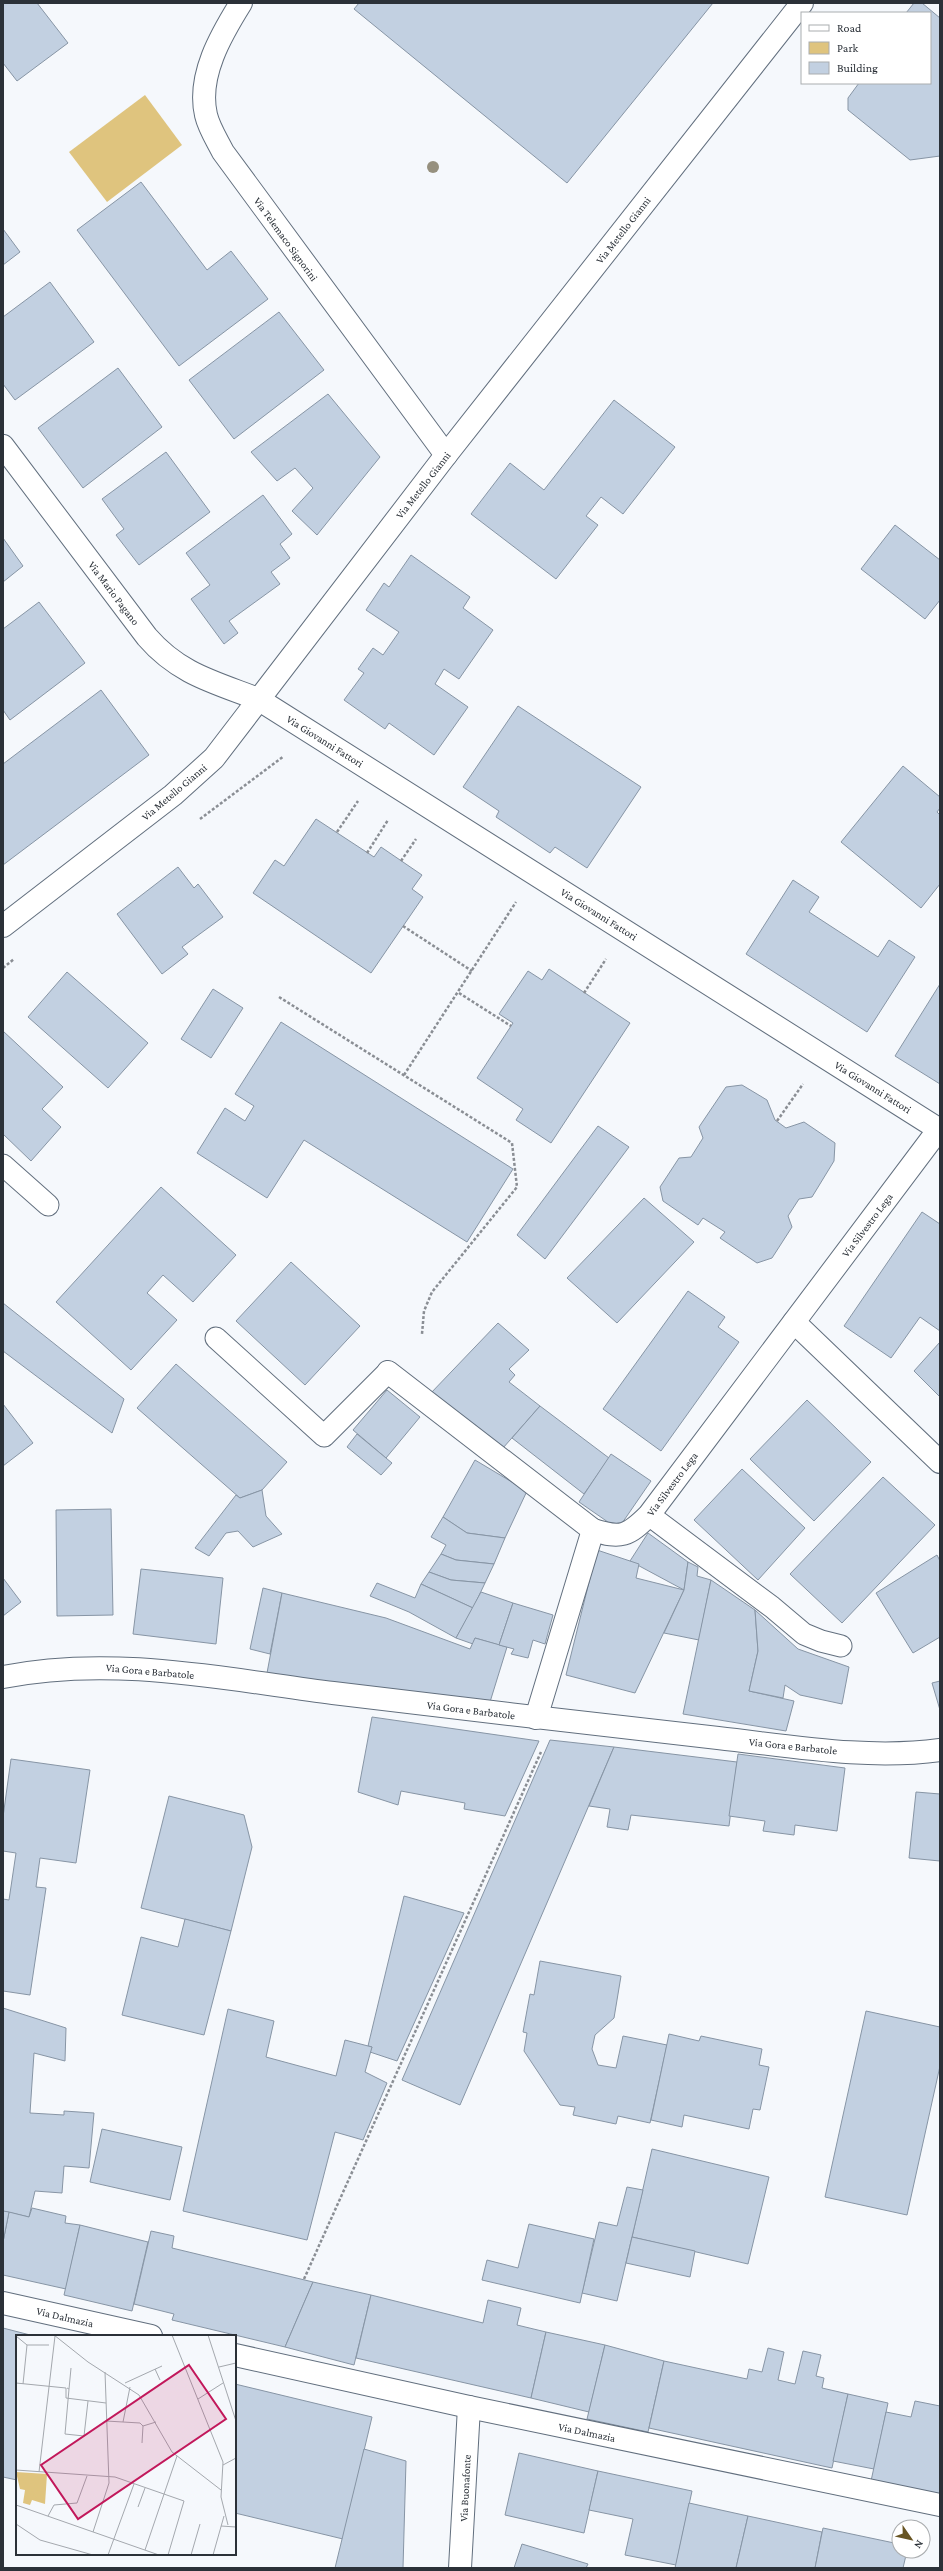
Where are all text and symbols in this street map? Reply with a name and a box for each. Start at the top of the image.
legend [801,12,931,84]
text: Road [837,21,862,35]
text: Park [837,41,859,55]
text: Building [837,61,878,75]
street label: Via Metello Gianni [593,194,653,266]
street label: Via Telemaco Signorini [251,195,320,284]
street label: Via Metello Gianni [393,449,453,521]
street label: Via Mario Pagano [85,559,142,628]
street label: Via Giovanni Fattori [285,713,366,769]
street label: Via Metello Gianni [139,761,209,823]
street label: Via Giovanni Fattori [559,886,640,942]
street label: Via Giovanni Fattori [833,1059,914,1115]
street label: Via Silvestro Lega [839,1191,896,1260]
street label: Via Silvestro Lega [644,1450,701,1519]
street label: Via Gora e Barbatole [105,1661,195,1681]
street label: Via Gora e Barbatole [426,1699,516,1721]
street label: Via Gora e Barbatole [748,1735,838,1757]
street label: Via Dalmazia [35,2305,95,2329]
inset map [16,2335,236,2555]
street label: Via Dalmazia [557,2420,617,2444]
street label: Via Buonafonte [457,2454,473,2522]
north arrow [891,2519,931,2559]
text: N [912,2538,926,2551]

